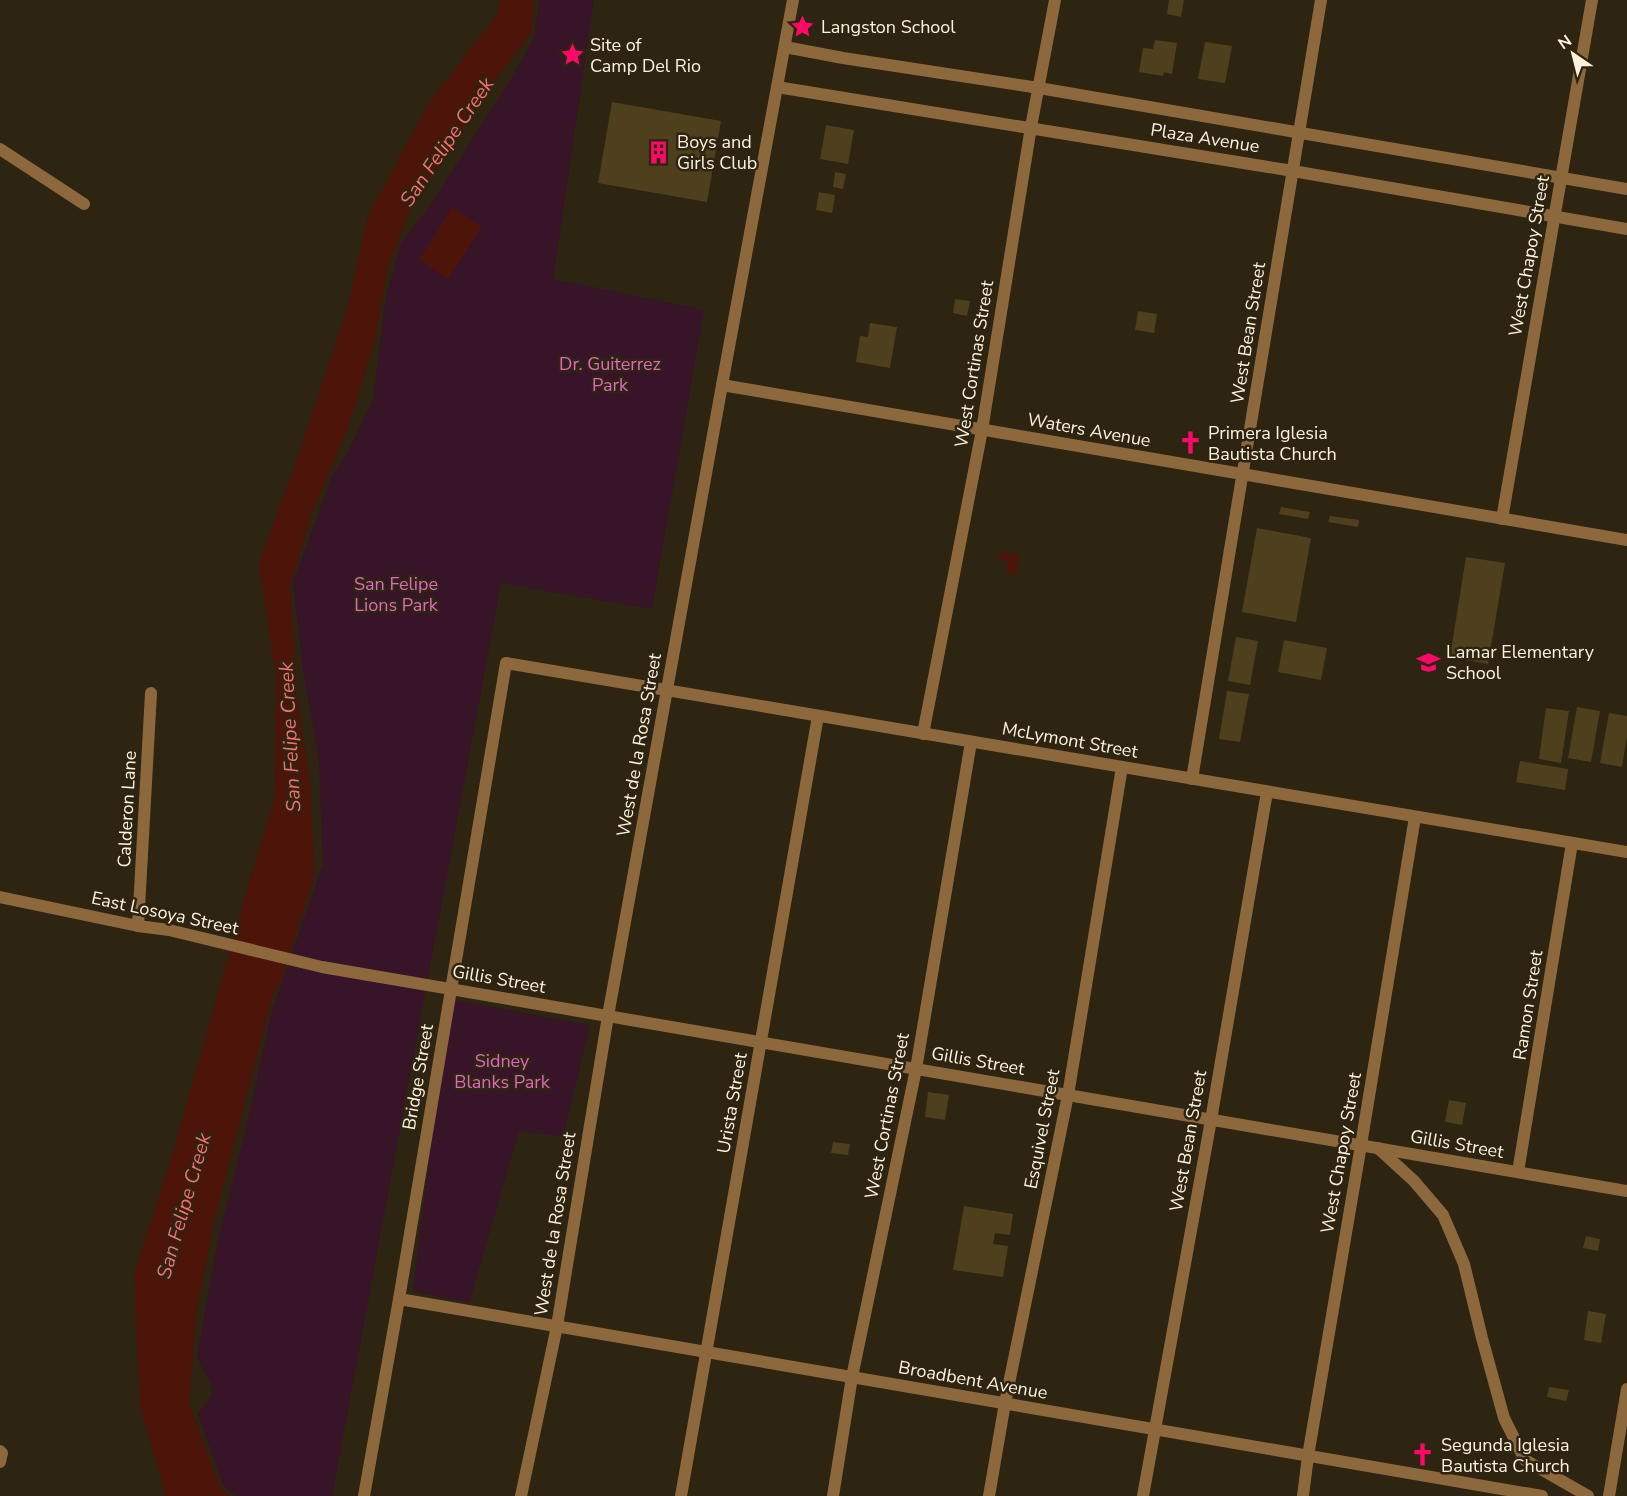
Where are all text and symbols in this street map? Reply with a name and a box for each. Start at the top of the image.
place icon: Langston School [790,14,816,40]
place label: Langston School [821,15,956,39]
north arrow [1543,24,1603,84]
text: N [1554,30,1576,55]
place label: Site of Camp Del Rio [590,33,701,78]
place icon: Site of Camp Del Rio [559,42,585,68]
water label: San Felipe Creek [394,71,501,212]
street label: Plaza Avenue [1149,118,1261,158]
place label: Boys and Girls Club [677,130,757,175]
building icon: Boys and Girls Club [646,139,672,165]
street label: West Chapoy Street [1503,173,1555,338]
street label: West Bean Street [1225,260,1271,406]
street label: West Cortinas Street [949,278,999,449]
park label: Dr. Guiterrez Park [559,352,661,397]
street label: Waters Avenue [1025,407,1153,453]
place label: Primera Iglesia Bautista Church [1208,421,1337,466]
church icon: Primera Iglesia Bautista Church [1177,430,1203,456]
park label: San Felipe Lions Park [354,572,439,617]
place label: Lamar Elementary School [1446,640,1595,685]
school or university icon: Lamar Elementary School [1415,649,1441,675]
street label: West de la Rosa Street [611,651,667,839]
water label: San Felipe Creek [273,660,307,813]
street label: McLymont Street [1000,716,1141,764]
street label: Calderon Lane [112,750,142,868]
street label: East Losoya Street [89,886,242,940]
street label: Ramon Street [1507,948,1549,1062]
street label: Gillis Street [450,959,548,999]
street label: Bridge Street [397,1021,439,1132]
street label: West Cortinas Street [859,1030,915,1201]
street label: Gillis Street [929,1041,1027,1081]
park label: Sidney Blanks Park [454,1049,551,1094]
street label: Urista Street [711,1050,753,1155]
street label: Esquivel Street [1019,1066,1066,1191]
street label: West Bean Street [1164,1068,1212,1214]
street label: West Chapoy Street [1315,1070,1367,1235]
street label: Gillis Street [1408,1124,1506,1164]
water label: San Felipe Creek [150,1129,218,1282]
street label: West de la Rosa Street [529,1130,581,1318]
street label: Broadbent Avenue [897,1355,1049,1405]
place label: Segunda Iglesia Bautista Church [1441,1433,1570,1478]
church icon: Segunda Iglesia Bautista Church [1410,1442,1436,1468]

